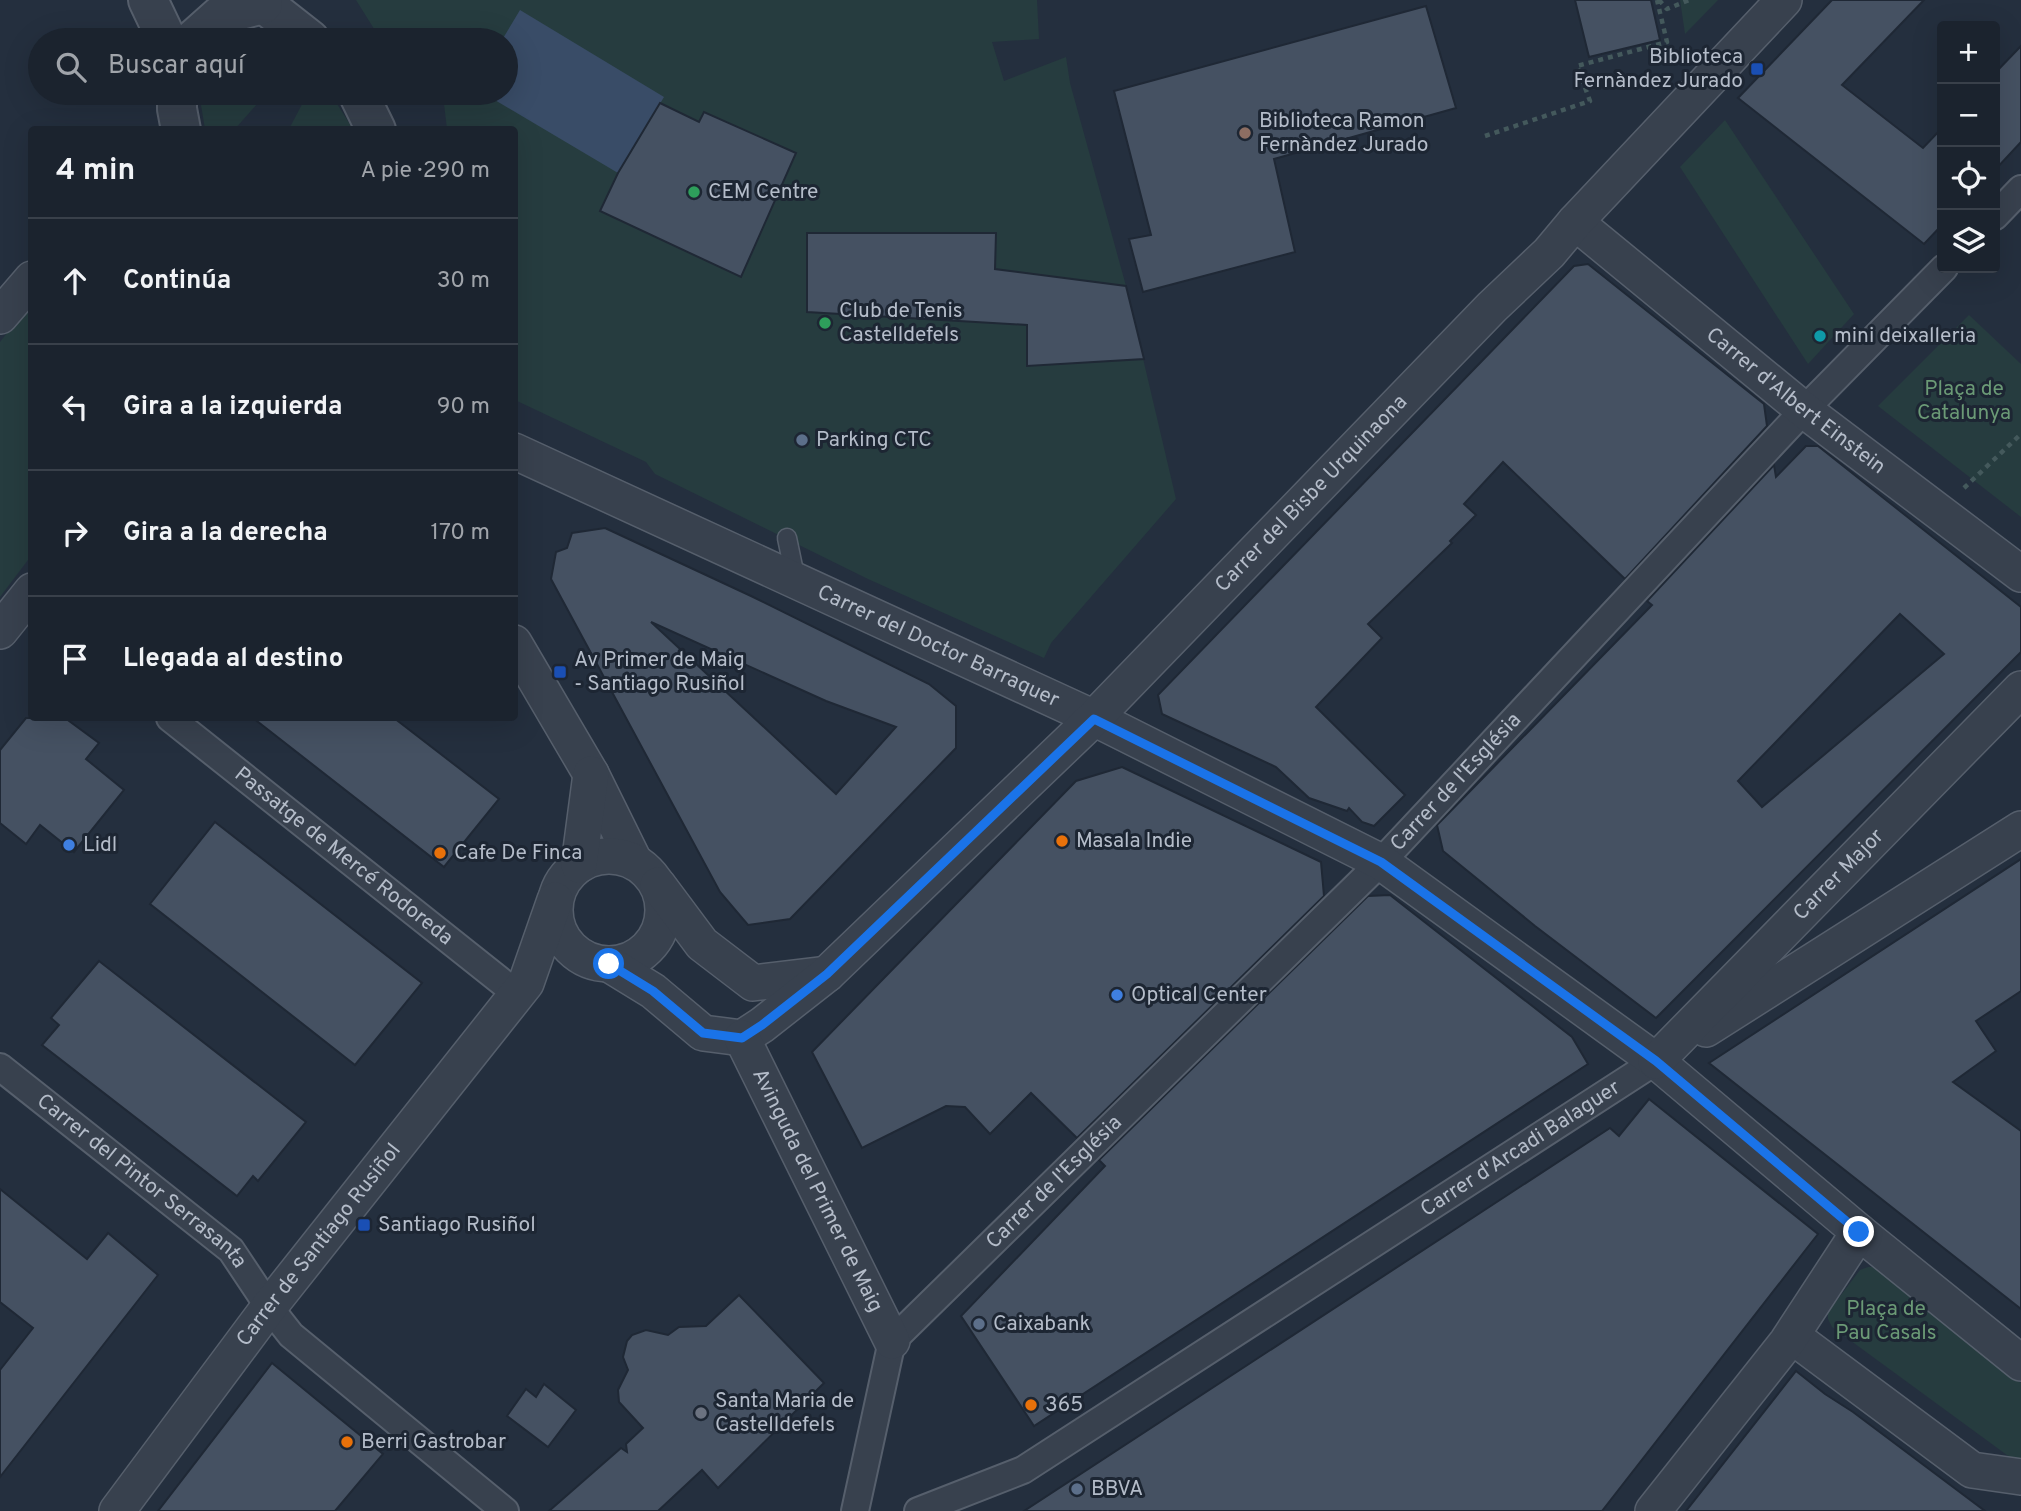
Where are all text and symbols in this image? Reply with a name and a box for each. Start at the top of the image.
map controls [1937,21,2000,273]
button: + [1937,21,2000,84]
search box [28,28,518,105]
place label: Biblioteca Fernàndez Jurado [1574,44,1743,95]
icon: search [52,48,90,86]
text: Buscar aquí [108,50,245,83]
marker: Biblioteca Fernàndez Jurado [1749,61,1765,77]
button: − [1937,84,2000,147]
place label: Biblioteca Ramon Fernàndez Jurado [1259,108,1428,159]
marker: Biblioteca Ramon Fernàndez Jurado [1237,125,1253,141]
button: locate [1937,147,2000,210]
text: 4 min [56,153,135,190]
text: A pie · 290 m [361,157,490,186]
place label: CEM Centre [708,179,818,206]
marker: CEM Centre [686,184,702,200]
button: layers [1937,210,2000,273]
icon: ahead [56,262,94,300]
text: Continúa [123,265,231,298]
text: 30 m [437,267,490,296]
place label: Club de Tenis Castelldefels [839,298,963,349]
marker: Club de Tenis Castelldefels [817,315,833,331]
street label: Carrer d'Albert Einstein [1700,321,1891,480]
place label: mini deixalleria [1834,323,1976,350]
marker: mini deixalleria [1812,328,1828,344]
park label: Plaça de Catalunya [1917,376,2011,427]
icon: left [56,388,94,426]
street label: Carrer del Bisbe Urquinaona [1209,389,1413,598]
text: Gira a la izquierda [123,391,342,424]
text: 90 m [437,393,490,422]
place label: Parking CTC [816,427,932,454]
marker: Parking CTC [794,432,810,448]
icon: right [56,514,94,552]
text: Gira a la derecha [123,517,328,550]
text: 170 m [431,519,490,548]
street label: Carrer del Doctor Barraquer [813,579,1064,714]
icon: arrive [56,640,94,678]
text: Llegada al destino [123,643,343,676]
place label: Av Primer de Maig - Santiago Rusiñol [574,647,745,698]
marker: Av Primer de Maig - Santiago Rusiñol [552,664,568,680]
street label: Carrer de l'Església [1384,707,1527,857]
street label: Passatge de Mercé Rodoreda [229,761,459,951]
street label: Carrer Major [1788,823,1890,926]
place label: Masala Indie [1076,828,1192,855]
place label: Lidl [83,832,117,859]
marker: Masala Indie [1054,833,1070,849]
marker: Lidl [61,837,77,853]
place label: Cafe De Finca [454,840,582,867]
marker: Cafe De Finca [432,845,448,861]
route start [593,948,624,979]
place label: Optical Center [1131,982,1267,1009]
marker: Optical Center [1109,987,1125,1003]
street label: Avinguda del Primer de Maig [746,1064,889,1317]
street label: Carrer d'Arcadi Balaguer [1416,1074,1625,1223]
street label: Carrer del Pintor Serrasanta [31,1088,253,1273]
street label: Carrer de l'Església [980,1109,1128,1255]
street label: Carrer de Santiago Rusiñol [231,1138,407,1352]
place label: Santiago Rusiñol [378,1212,536,1239]
route end [1843,1216,1874,1247]
marker: Santiago Rusiñol [356,1217,372,1233]
park label: Plaça de Pau Casals [1835,1296,1937,1347]
place label: Caixabank [993,1311,1091,1338]
marker: Caixabank [971,1316,987,1332]
place label: Santa Maria de Castelldefels [715,1388,854,1439]
place label: 365 [1045,1392,1083,1419]
marker: 365 [1023,1397,1039,1413]
marker: Santa Maria de Castelldefels [693,1405,709,1421]
place label: Berri Gastrobar [361,1429,506,1456]
marker: Berri Gastrobar [339,1434,355,1450]
place label: BBVA [1091,1476,1143,1503]
marker: BBVA [1069,1481,1085,1497]

